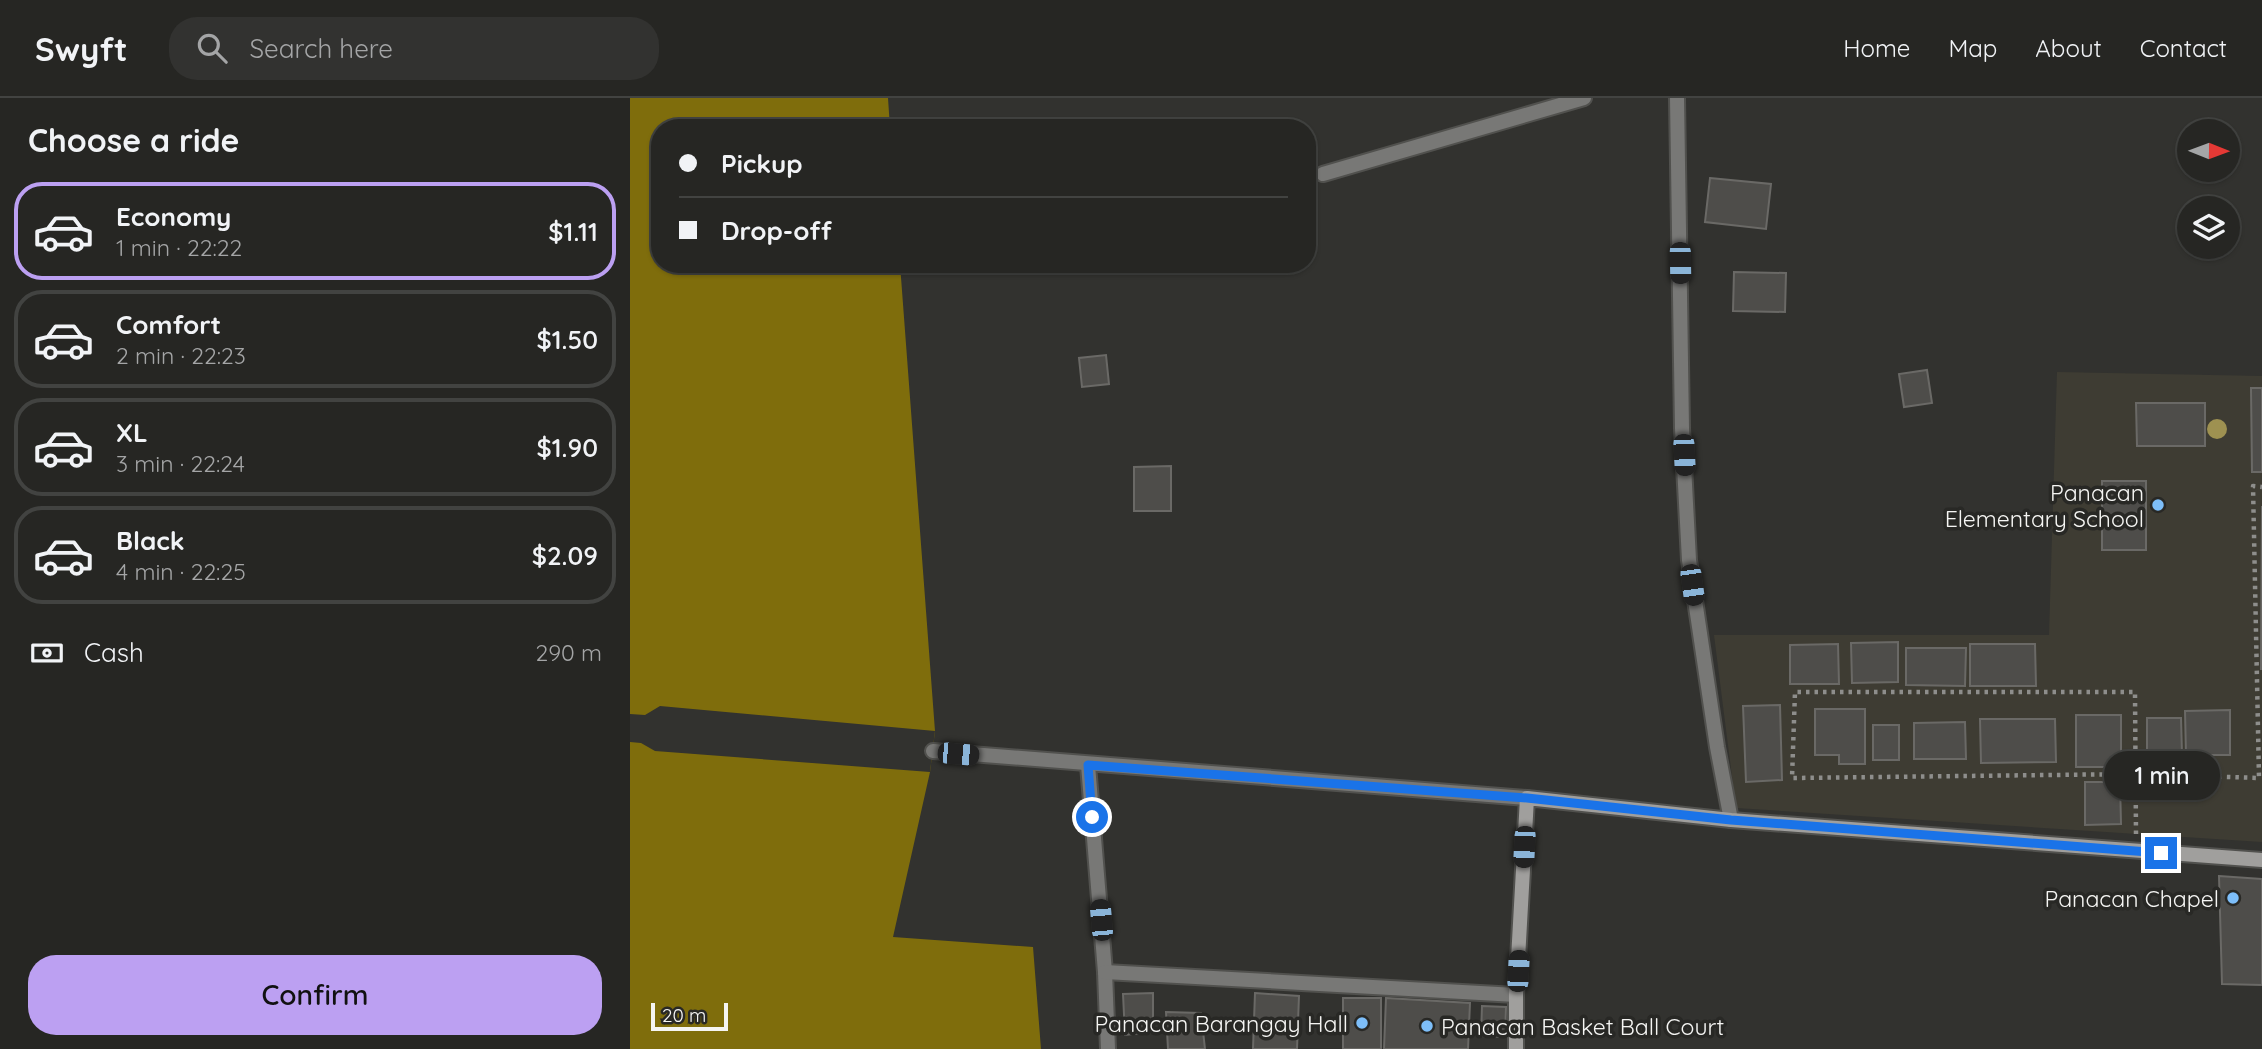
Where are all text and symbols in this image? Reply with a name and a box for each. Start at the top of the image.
search box [169,17,659,80]
text: Swyft [35,28,127,69]
icon: search [193,29,231,67]
text: Search here [249,32,393,65]
text: Home [1843,33,1910,63]
text: Map [1948,33,1997,63]
text: About [2035,33,2102,63]
text: Contact [2140,33,2227,63]
north arrow [2177,119,2240,182]
map controls [2177,119,2240,259]
text: Choose a ride [28,120,240,160]
text: Pickup [721,147,803,180]
button: layers [2177,196,2240,259]
icon: car [32,200,95,263]
text: Economy [116,200,231,233]
text: Drop-off [721,214,832,247]
text: $1.11 [548,215,598,248]
text: 1 min · 22:22 [116,233,242,262]
car [1670,242,1691,284]
icon: car [32,308,95,371]
text: Comfort [116,308,221,341]
text: $1.50 [536,323,598,356]
text: 2 min · 22:23 [116,341,246,370]
icon: car [32,416,95,479]
text: XL [116,416,148,449]
text: $1.90 [536,431,598,464]
car [1673,433,1696,477]
text: 3 min · 22:24 [116,449,245,478]
place label: Panacan Elementary School [1945,478,2144,533]
marker: Panacan Elementary School [2150,497,2166,513]
icon: car [32,524,95,587]
text: Black [116,524,185,557]
text: $2.09 [532,539,598,572]
text: 4 min · 22:25 [116,557,246,586]
car [1679,563,1706,607]
icon: cash [28,634,66,672]
text: Cash [84,636,144,669]
text: 290 m [535,638,602,667]
car [937,742,980,766]
callout: 1 min [2103,752,2219,800]
text: 1 min [2134,761,2190,790]
route start [1076,801,1108,833]
car [1513,825,1536,869]
route end [2145,837,2177,869]
place label: Panacan Chapel [2045,884,2219,913]
marker: Panacan Chapel [2225,890,2241,906]
car [1089,898,1114,942]
car [1507,949,1530,993]
button: Confirm [28,955,602,1035]
scale bar [651,1000,728,1032]
text: 20 m [662,1003,706,1027]
place label: Panacan Barangay Hall [1094,1009,1348,1038]
place label: Panacan Basket Ball Court [1441,1012,1724,1041]
marker: Panacan Barangay Hall [1354,1015,1370,1031]
marker: Panacan Basket Ball Court [1419,1018,1435,1034]

